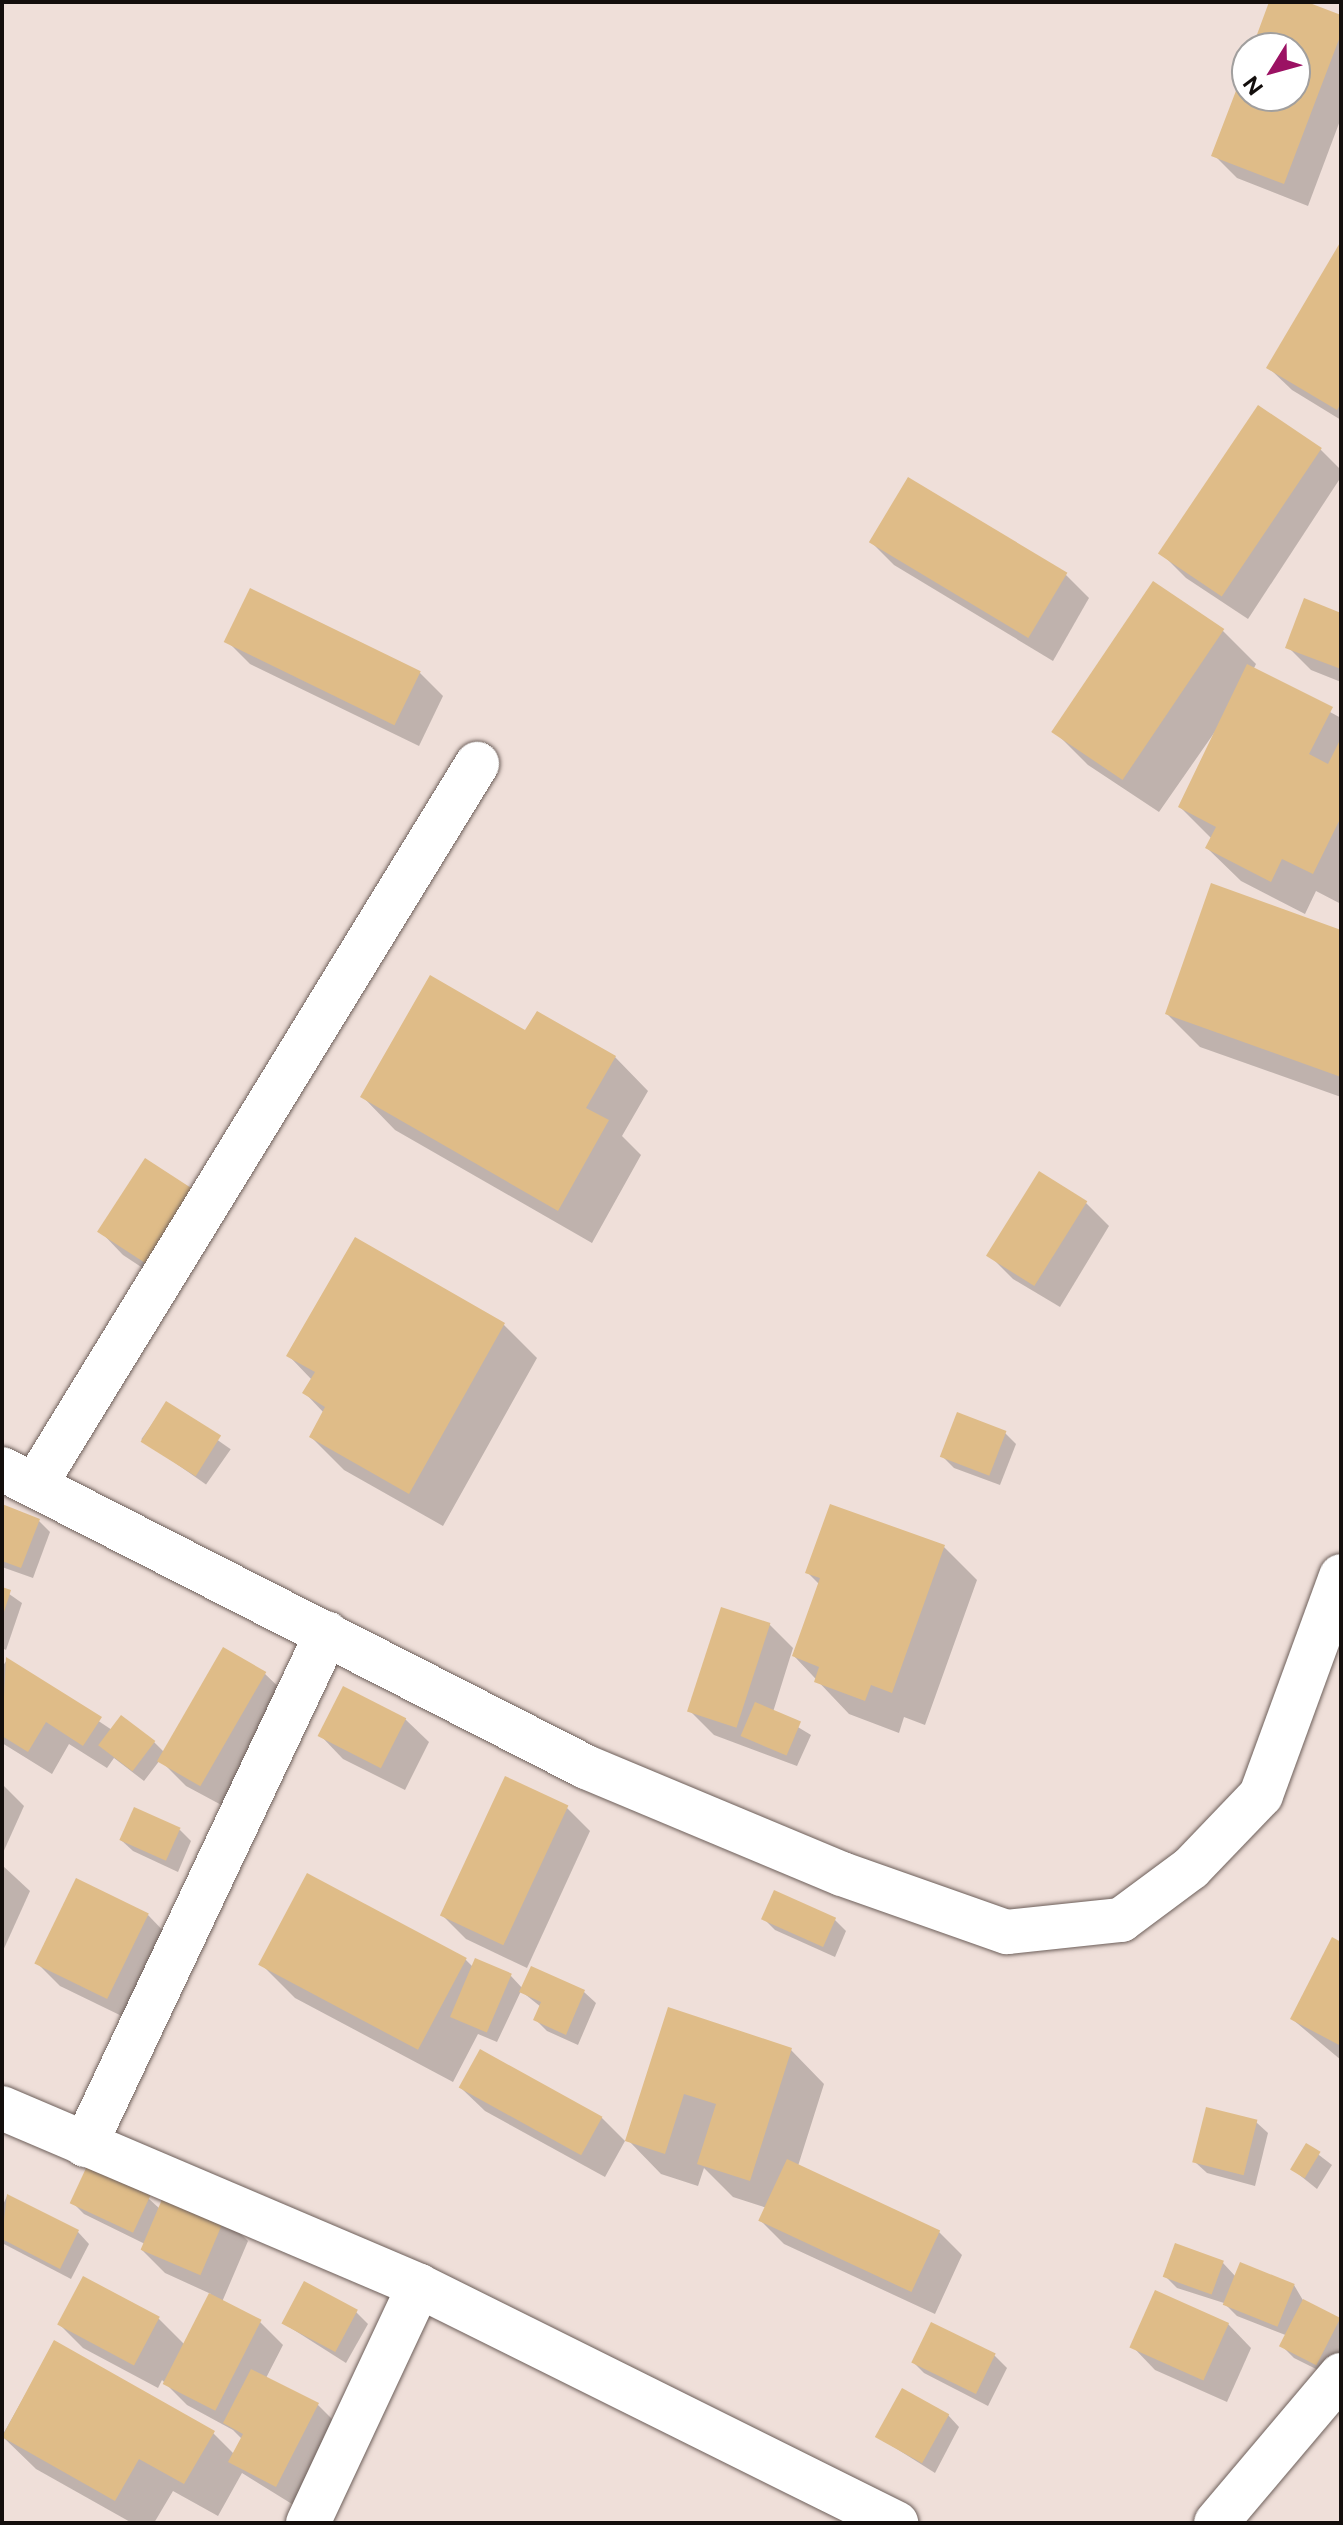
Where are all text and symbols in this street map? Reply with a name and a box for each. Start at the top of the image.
north arrow [1231,32,1311,112]
text: N [1237,71,1269,100]

